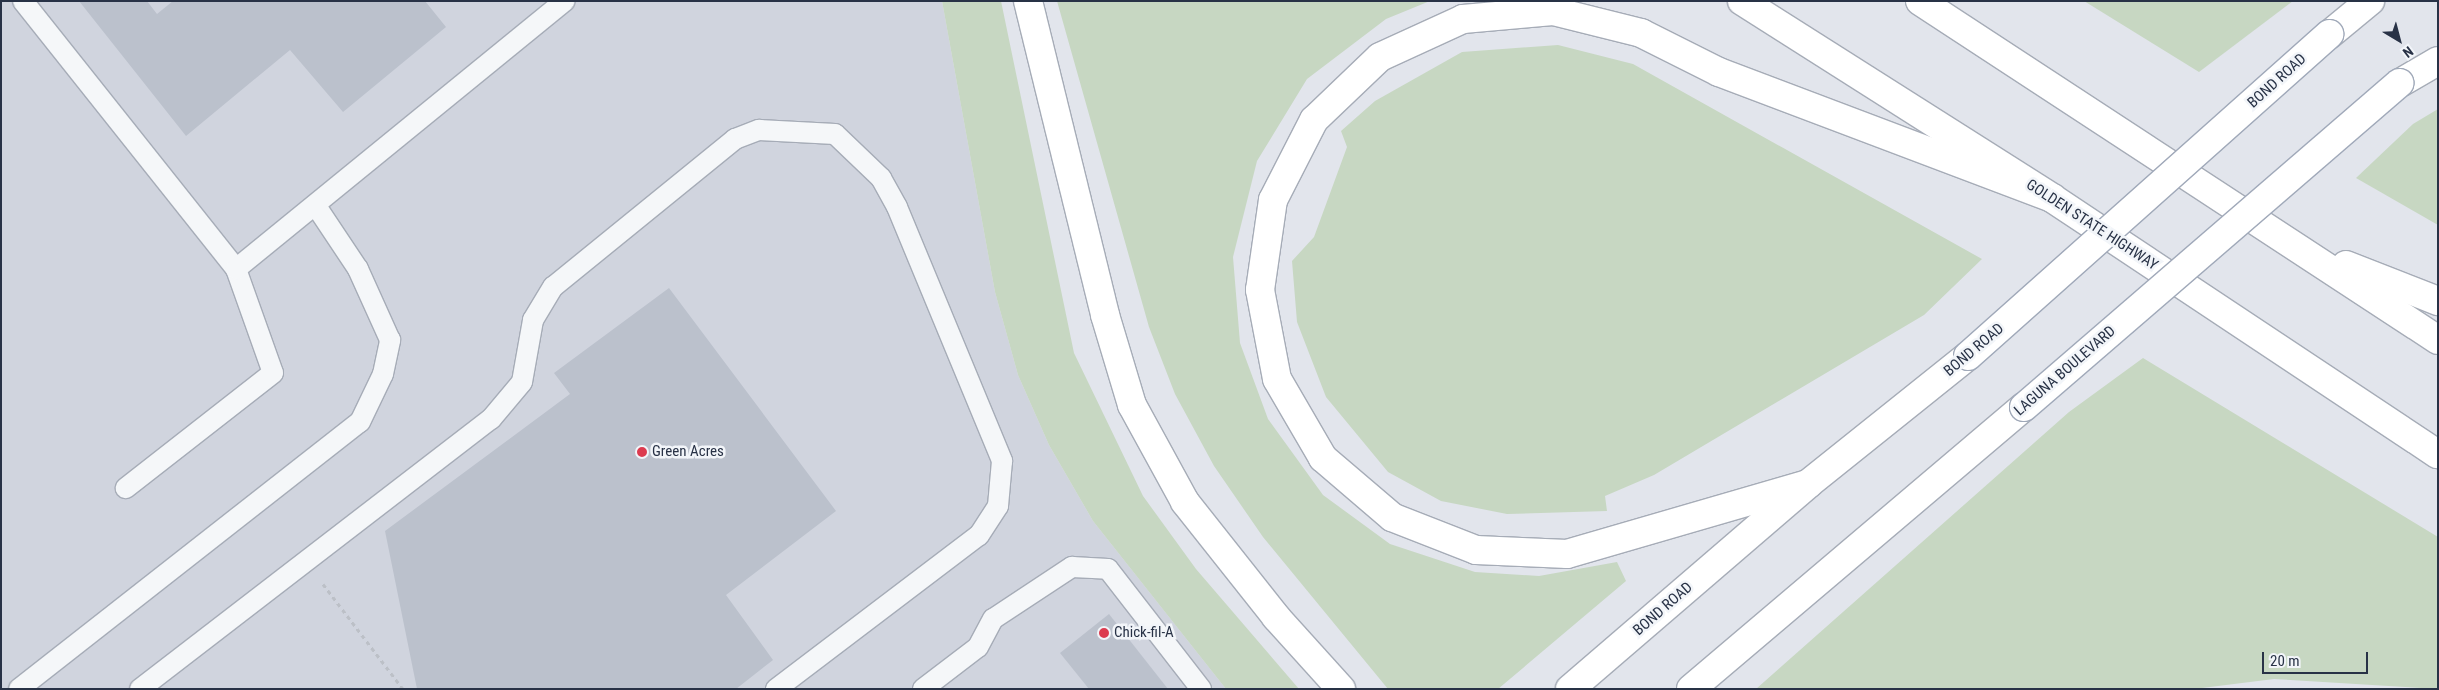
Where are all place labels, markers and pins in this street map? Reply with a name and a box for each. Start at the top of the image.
place label: Green Acres [652,443,724,461]
marker: Green Acres [636,446,648,458]
place label: Chick-fil-A [1114,624,1174,642]
marker: Chick-fil-A [1098,627,1110,639]

